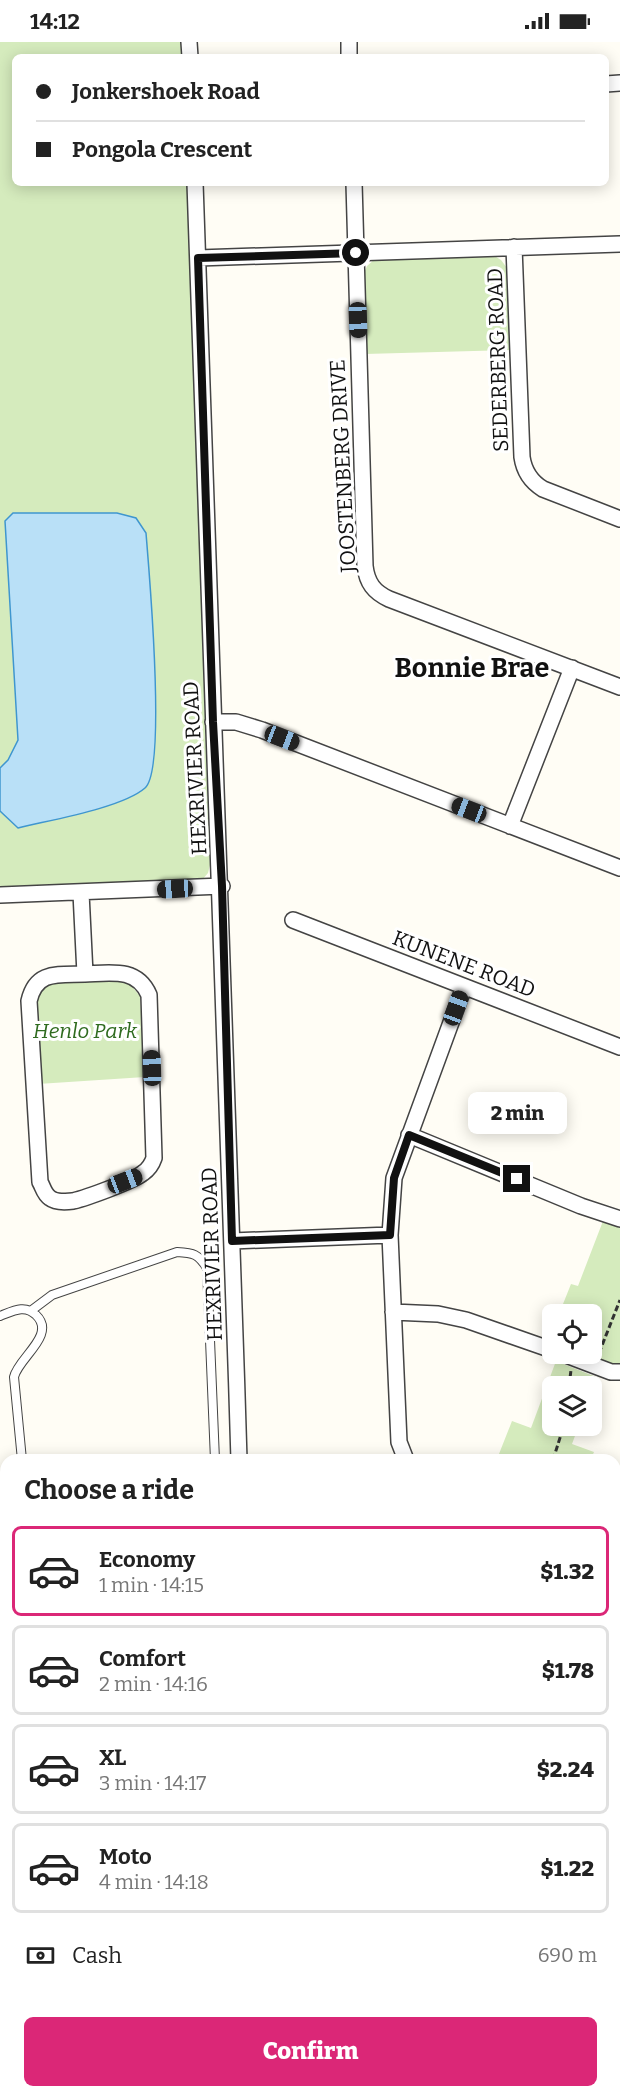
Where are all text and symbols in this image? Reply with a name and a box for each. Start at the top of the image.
text: 14:12 [30,8,80,35]
text: Jonkershoek Road [72,78,260,105]
text: Pongola Crescent [72,136,252,163]
route start [342,239,369,266]
street label: SEDERBERG ROAD [482,267,514,453]
car [348,302,368,338]
street label: JOOSTENBERG DRIVE [324,359,362,574]
district label: Bonnie Brae [395,652,549,684]
street label: HEXRIVIER ROAD [177,681,213,855]
car [262,723,302,753]
car [449,795,489,825]
car [157,879,193,899]
street label: KUNENE ROAD [389,925,539,1003]
car [441,988,471,1028]
park label: Henlo Park [33,1018,138,1044]
car [142,1050,162,1086]
callout: 2 min [468,1092,566,1134]
text: 2 min [491,1101,544,1125]
route end [503,1165,530,1192]
car [105,1166,145,1196]
street label: HEXRIVIER ROAD [196,1167,228,1341]
map controls [542,1304,602,1436]
button: locate [542,1304,602,1364]
button: layers [542,1376,602,1436]
text: Choose a ride [24,1474,194,1506]
icon: car [27,1544,81,1598]
text: Economy [99,1546,195,1573]
text: $1.32 [540,1558,594,1585]
text: 1 min · 14:15 [99,1573,204,1597]
icon: car [27,1643,81,1697]
text: Comfort [99,1645,186,1672]
text: $1.78 [542,1657,594,1684]
text: 2 min · 14:16 [99,1672,208,1696]
icon: car [27,1742,81,1796]
text: XL [99,1744,126,1771]
text: $2.24 [537,1756,594,1783]
text: 3 min · 14:17 [99,1771,206,1795]
icon: car [27,1841,81,1895]
text: Moto [99,1843,152,1870]
text: $1.22 [540,1855,594,1882]
text: 4 min · 14:18 [99,1870,209,1894]
icon: cash [24,1939,57,1972]
text: Cash [72,1942,122,1969]
text: 690 m [538,1943,597,1967]
button: Confirm [24,2017,597,2086]

